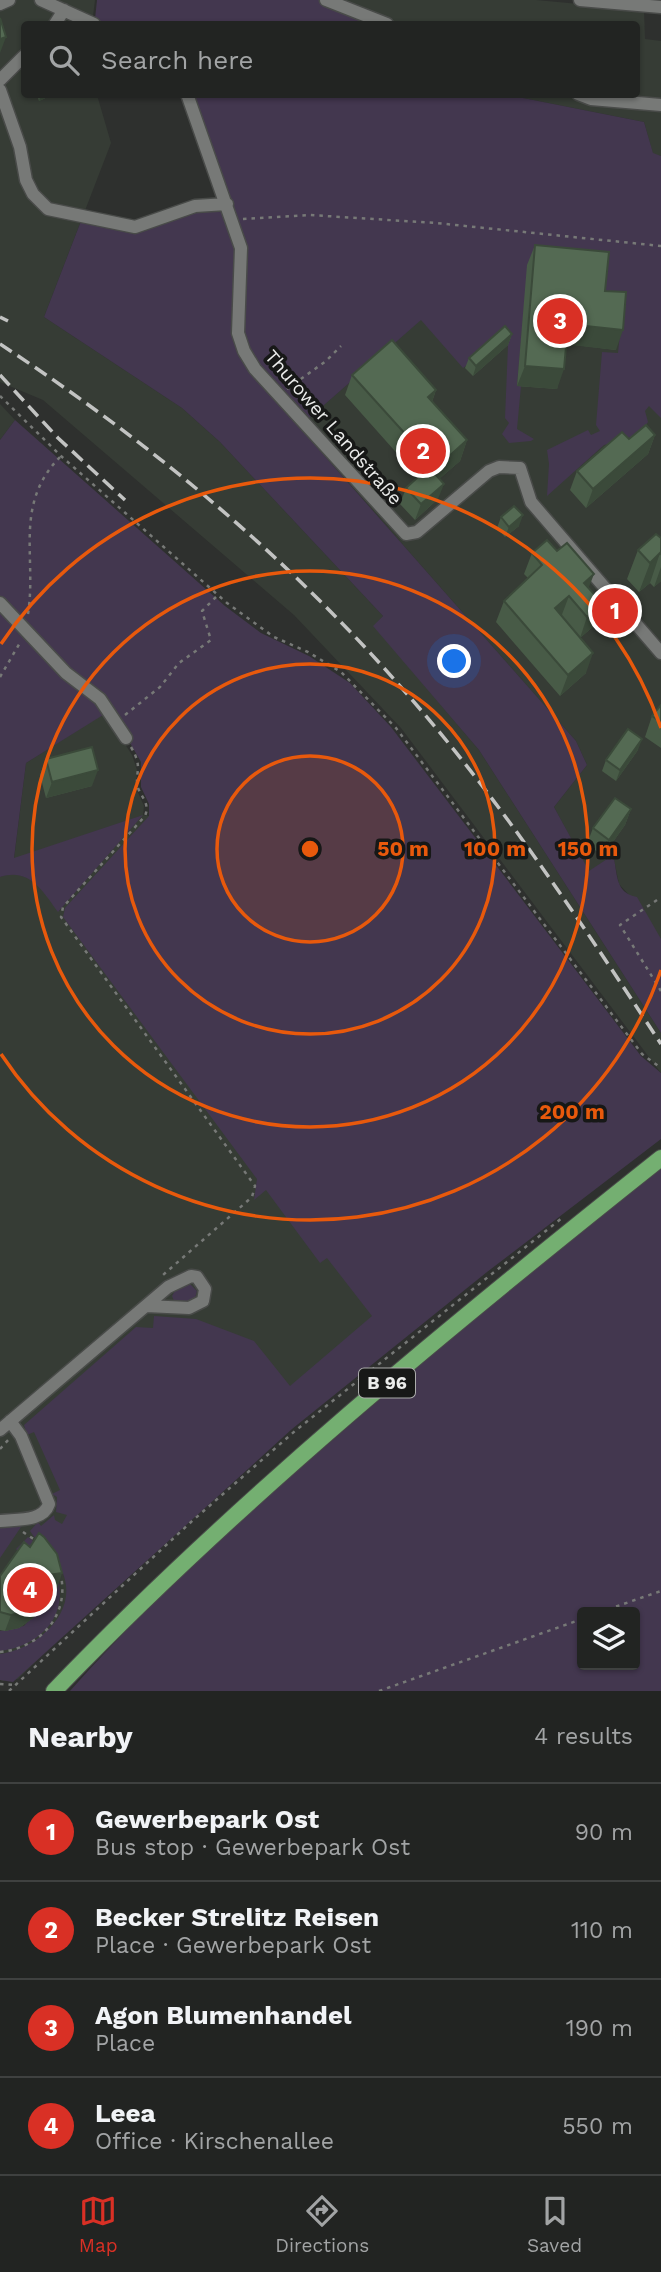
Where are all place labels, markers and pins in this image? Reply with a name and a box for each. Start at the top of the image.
pin: 3 [537,295,583,347]
pin: 2 [400,425,446,477]
pin: 1 [592,585,638,637]
centre of rings [298,837,322,861]
pin: 4 [7,1564,53,1616]

